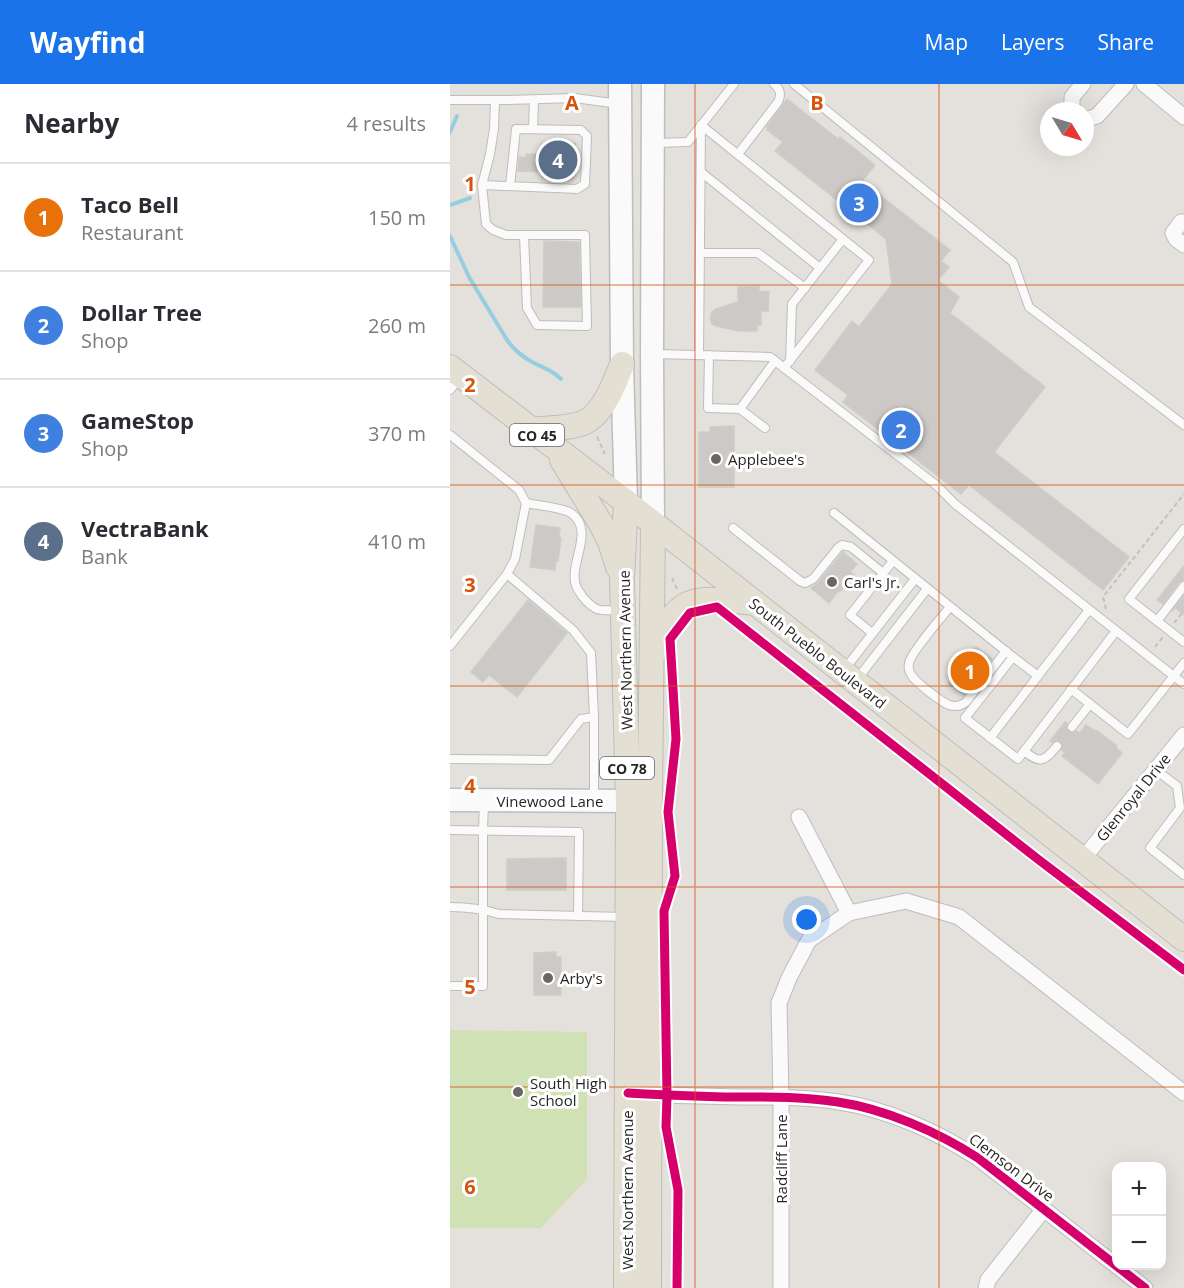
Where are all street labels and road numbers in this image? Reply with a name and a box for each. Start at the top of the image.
road number: CO 45 [510,424,564,446]
street label: West Northern Avenue [614,570,636,730]
street label: South Pueblo Boulevard [745,593,891,713]
street label: Glenroyal Drive [1091,749,1175,845]
road number: CO 78 [600,757,654,779]
street label: Vinewood Lane [497,791,603,811]
street label: West Northern Avenue [617,1110,637,1270]
street label: Radcliff Lane [771,1114,791,1204]
street label: Clemson Drive [965,1128,1059,1206]

